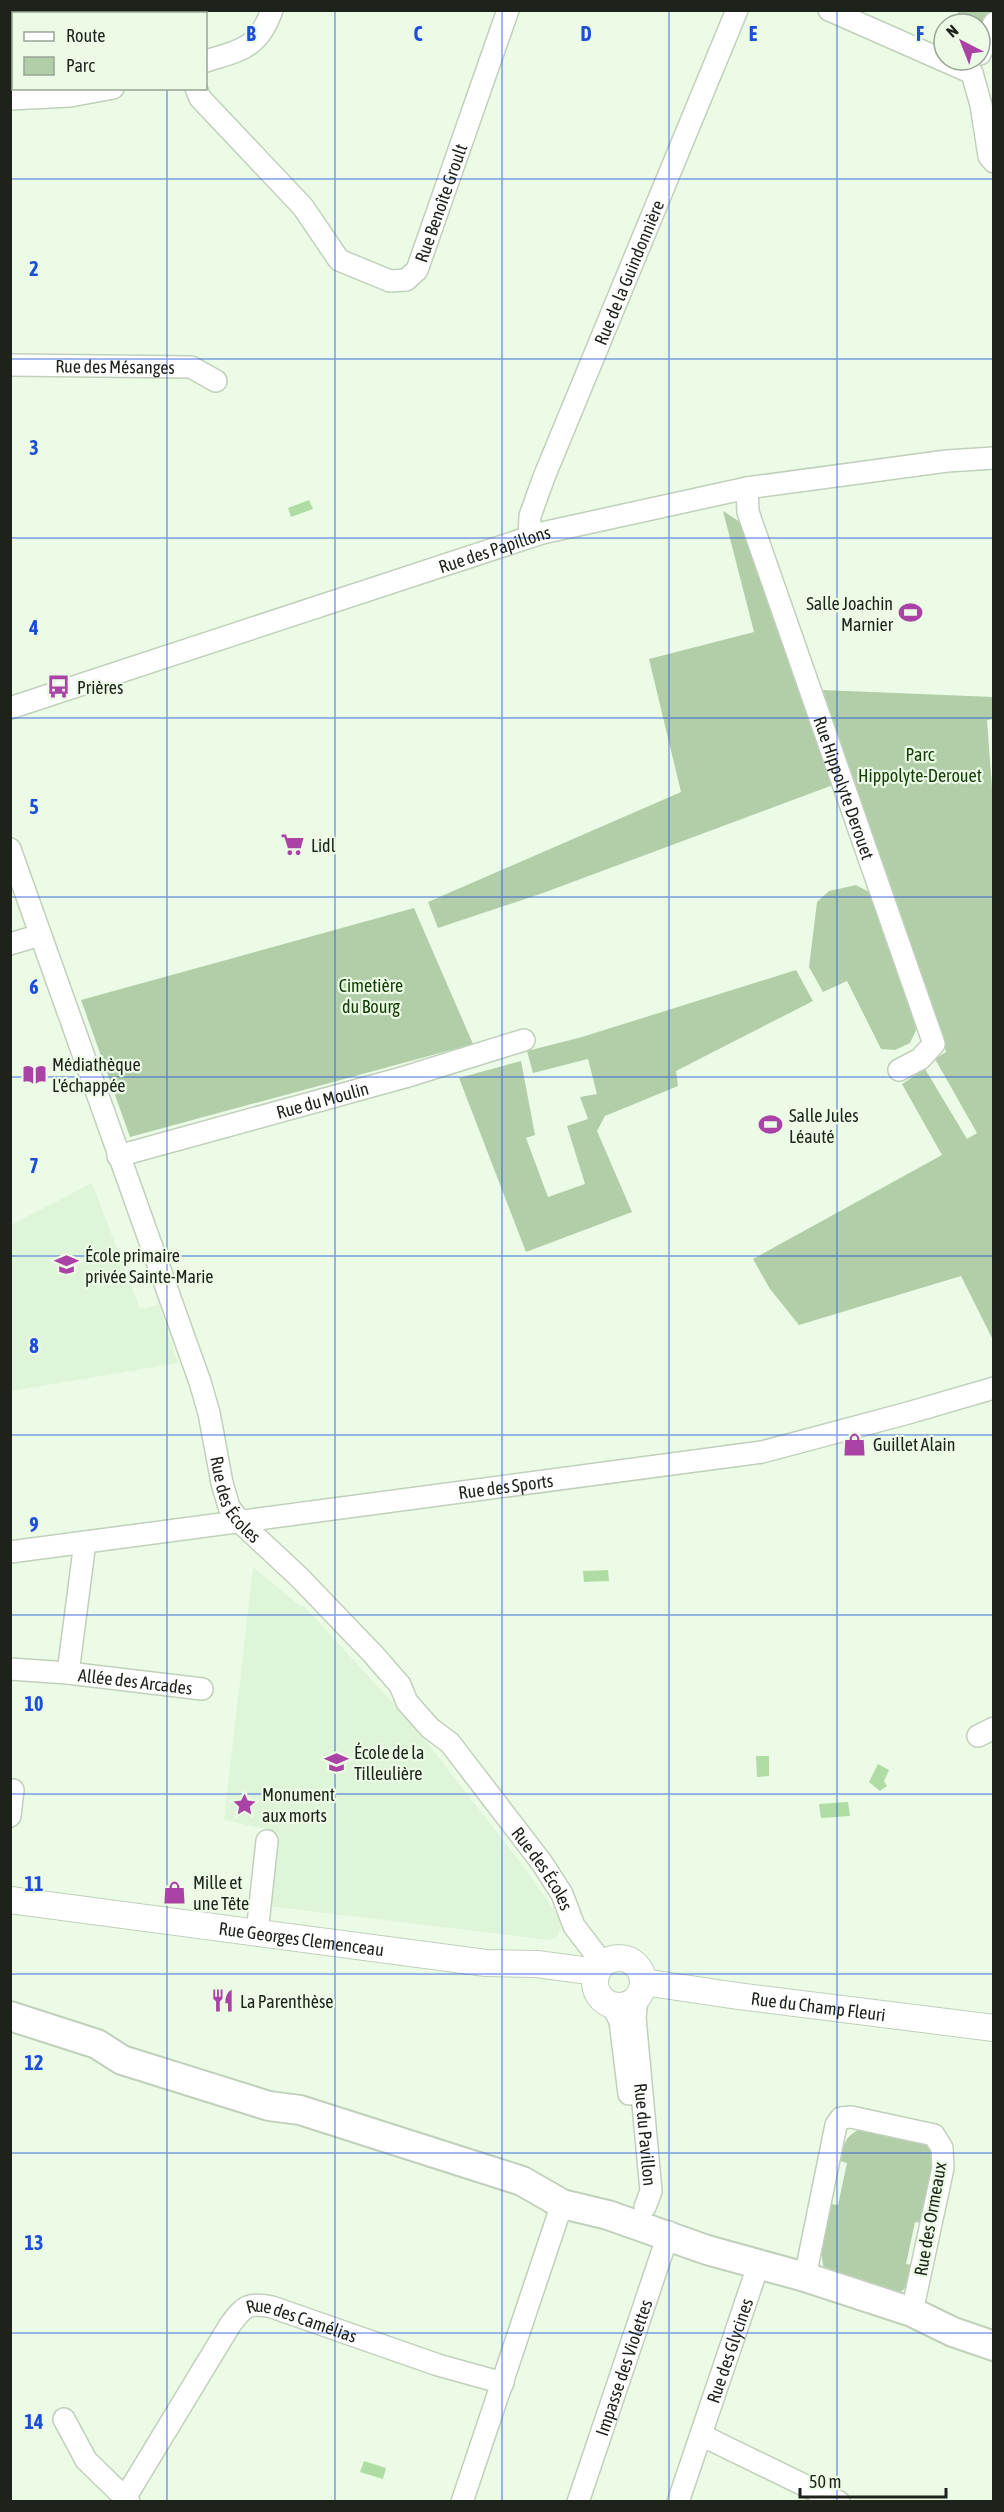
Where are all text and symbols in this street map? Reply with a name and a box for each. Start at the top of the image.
legend [12,12,207,90]
north arrow [932,12,992,72]
text: N [942,21,961,41]
text: B [246,22,256,45]
text: C [414,22,423,45]
text: D [580,22,592,45]
text: E [749,22,758,45]
text: F [916,22,924,45]
text: Route [66,25,105,46]
text: Parc [66,55,95,76]
street label: Rue Benoîte Groult [410,141,471,265]
street label: Rue de la Guindonnière [589,197,668,348]
text: 2 [29,257,39,280]
street label: Rue des Mésanges [55,355,175,377]
text: 3 [29,436,39,459]
street label: Rue des Papillons [436,521,552,577]
place label: Salle Joachin Marnier [806,593,894,635]
sports icon: Salle Joachin Marnier [898,600,924,626]
text: 4 [28,616,39,639]
bus stop icon: Prières [46,674,72,700]
place label: Prières [77,677,123,698]
street label: Rue Hippolyte Derouet [810,713,879,862]
park label: Parc Hippolyte-Derouet [858,744,982,786]
text: 5 [29,795,39,818]
supermarket icon: Lidl [280,832,306,858]
place label: Lidl [311,835,336,856]
text: 6 [29,975,39,998]
park label: Cimetière du Bourg [339,975,403,1017]
place label: Médiathèque L'échappée [52,1054,141,1096]
library icon: Médiathèque L'échappée [21,1061,47,1087]
street label: Rue du Moulin [274,1077,371,1122]
place label: Salle Jules Léauté [789,1105,859,1147]
sports icon: Salle Jules Léauté [758,1112,784,1138]
text: 7 [29,1154,39,1177]
place label: École primaire privée Sainte-Marie [85,1245,213,1287]
school or university icon: École primaire privée Sainte-Marie [54,1252,80,1278]
text: 8 [29,1334,39,1357]
shop icon: Guillet Alain [842,1431,868,1457]
place label: Guillet Alain [873,1434,955,1455]
street label: Rue des Écoles [207,1454,265,1547]
street label: Rue des Sports [457,1469,554,1503]
text: 9 [29,1513,39,1536]
street label: Allée des Arcades [77,1664,194,1698]
text: 10 [25,1692,43,1715]
place label: École de la Tilleulière [354,1742,424,1784]
school or university icon: École de la Tilleulière [323,1749,349,1775]
place label: Monument aux morts [262,1784,335,1826]
place icon: Monument aux morts [231,1791,257,1817]
street label: Rue des Écoles [508,1823,578,1913]
text: 11 [25,1872,43,1895]
place label: Mille et une Tête [193,1872,249,1914]
shop icon: Mille et une Tête [162,1879,188,1905]
street label: Rue Georges Clemenceau [218,1917,385,1960]
street label: Rue du Champ Fleuri [750,1987,887,2025]
restaurant icon: La Parenthèse [209,1988,235,2014]
place label: La Parenthèse [240,1991,333,2012]
text: 12 [25,2051,43,2074]
street label: Rue du Pavillon [631,2082,661,2187]
street label: Rue des Ormeaux [910,2160,950,2278]
text: 13 [25,2231,43,2254]
street label: Rue des Camélias [244,2294,360,2346]
street label: Rue des Glycines [702,2295,757,2406]
street label: Impasse des Violettes [591,2297,656,2438]
text: 14 [25,2410,43,2433]
scale bar [800,2461,946,2499]
text: 50 m [809,2471,841,2492]

